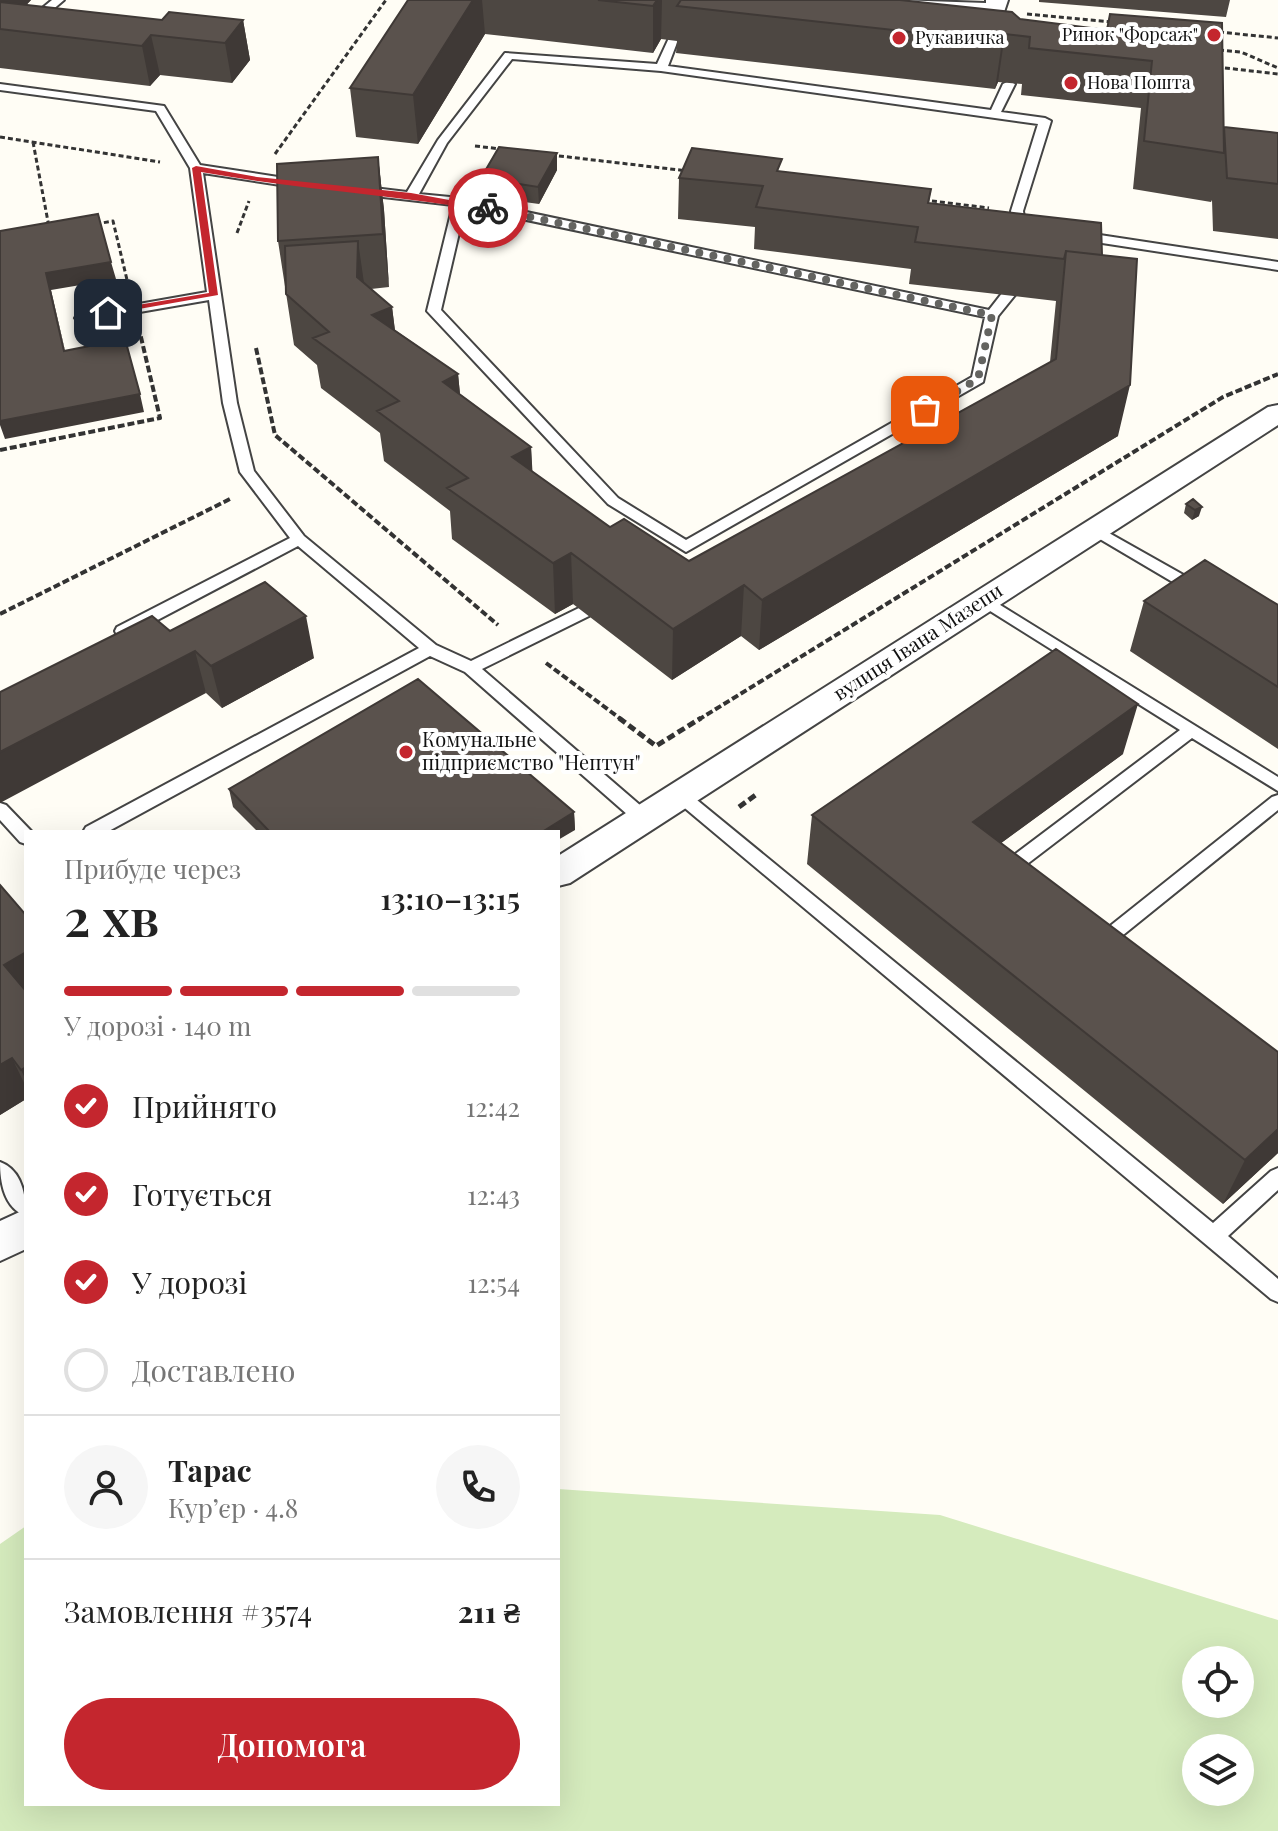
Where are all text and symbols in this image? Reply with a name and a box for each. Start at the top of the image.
place label: Ринок "Форсаж" [1062,22,1198,46]
place label: Рукавичка [915,25,1004,49]
marker: Ринок "Форсаж" [1205,26,1223,44]
marker: Рукавичка [890,29,908,47]
place label: Нова Пошта [1087,70,1191,94]
marker: Нова Пошта [1062,74,1080,92]
courier [448,168,528,248]
icon: bike [466,186,510,230]
pin [74,279,142,347]
icon: home [86,291,130,335]
pin [891,376,959,444]
icon: bag [903,388,947,432]
street label: вулиця Івана Мазепи [827,576,1007,706]
place label: Комунальне підприємство "Нептун" [422,725,641,775]
marker: Комунальне підприємство "Нептун" [397,743,415,761]
text: Прибуде через [64,851,241,886]
text: 13:10–13:15 [380,878,520,918]
text: 2 хв [64,881,159,950]
text: У дорозі · 140 m [64,1008,251,1043]
icon: check [64,1084,108,1128]
text: Прийнято [132,1086,277,1126]
text: 12:42 [466,1089,520,1124]
icon: check [64,1172,108,1216]
text: Готується [132,1174,272,1214]
text: 12:43 [467,1177,520,1212]
icon: check [64,1260,108,1304]
text: У дорозі [132,1262,247,1302]
text: 12:54 [467,1265,520,1300]
text: Доставлено [132,1350,295,1390]
button: person [64,1445,148,1529]
button: phone [436,1445,520,1529]
text: Тарас [168,1450,252,1490]
text: Кур’єр · 4.8 [168,1490,298,1525]
text: Замовлення #3574 [64,1591,312,1631]
text: 211 ₴ [458,1591,520,1631]
map controls [1182,1646,1254,1806]
button: locate [1182,1646,1254,1718]
button: Допомога [64,1698,520,1790]
button: layers [1182,1734,1254,1806]

